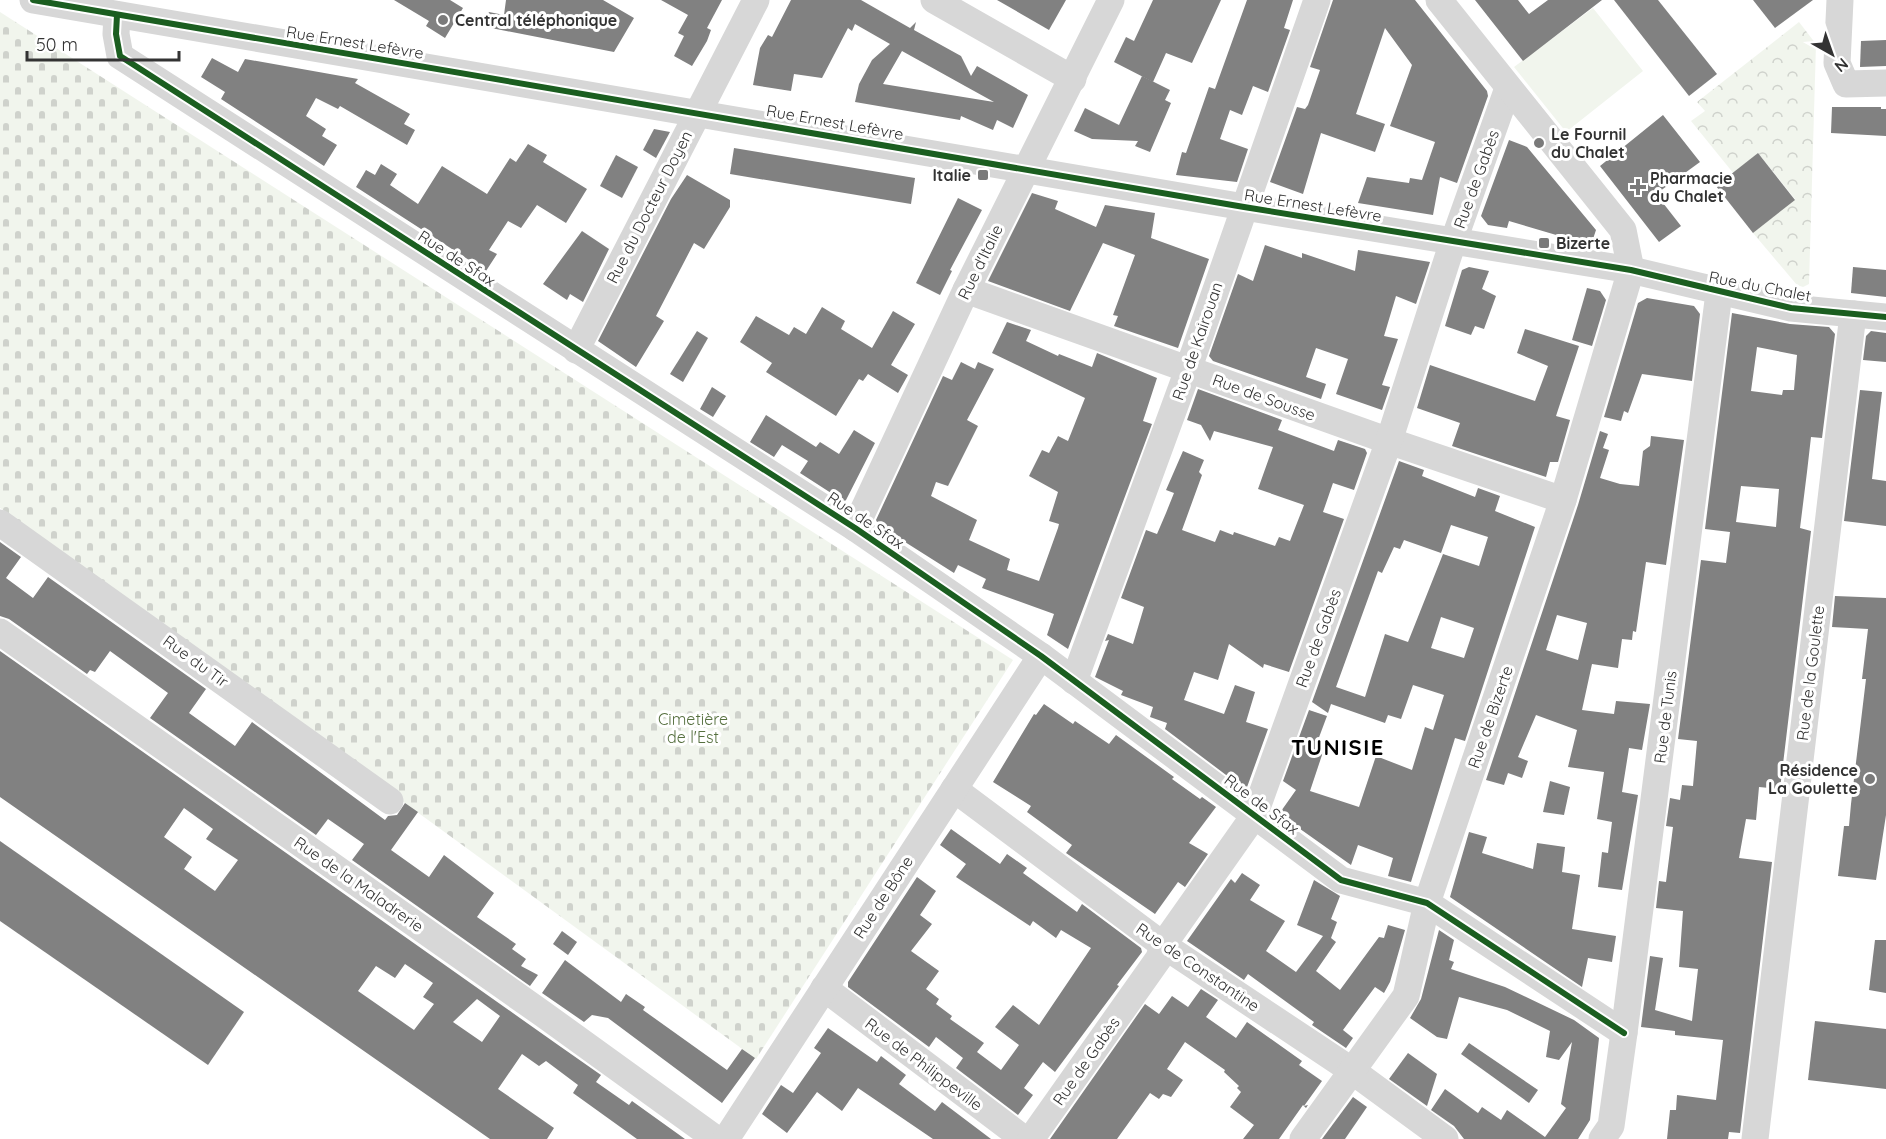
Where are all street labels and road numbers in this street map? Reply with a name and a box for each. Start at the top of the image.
street label: Rue Ernest Lefèvre [285,21,425,63]
street label: Rue Ernest Lefèvre [765,100,905,144]
street label: Rue du Docteur Doyen [602,127,696,287]
street label: Rue de Gabès [1449,127,1503,231]
street label: Rue Ernest Lefèvre [1243,184,1383,226]
street label: Rue d'Italie [953,221,1007,303]
street label: Rue de Sfax [414,226,500,291]
street label: Rue du Chalet [1707,266,1813,306]
street label: Rue de Kairouan [1167,279,1227,403]
street label: Rue de Sousse [1210,369,1318,425]
street label: Rue de Sfax [824,487,908,553]
street label: Rue de Gabès [1291,586,1345,690]
street label: Rue de la Goulette [1792,604,1828,742]
street label: Rue du Tir [159,631,233,691]
street label: Rue de Bizerte [1463,663,1517,771]
street label: Rue de Tunis [1649,670,1681,764]
street label: Rue de Sfax [1221,769,1304,839]
street label: Rue de la Maladrerie [290,832,428,936]
street label: Rue de Bône [849,852,917,942]
street label: Rue de Constantine [1132,918,1264,1016]
street label: Rue de Philippeville [861,1013,987,1115]
street label: Rue de Gabès [1048,1013,1124,1109]

